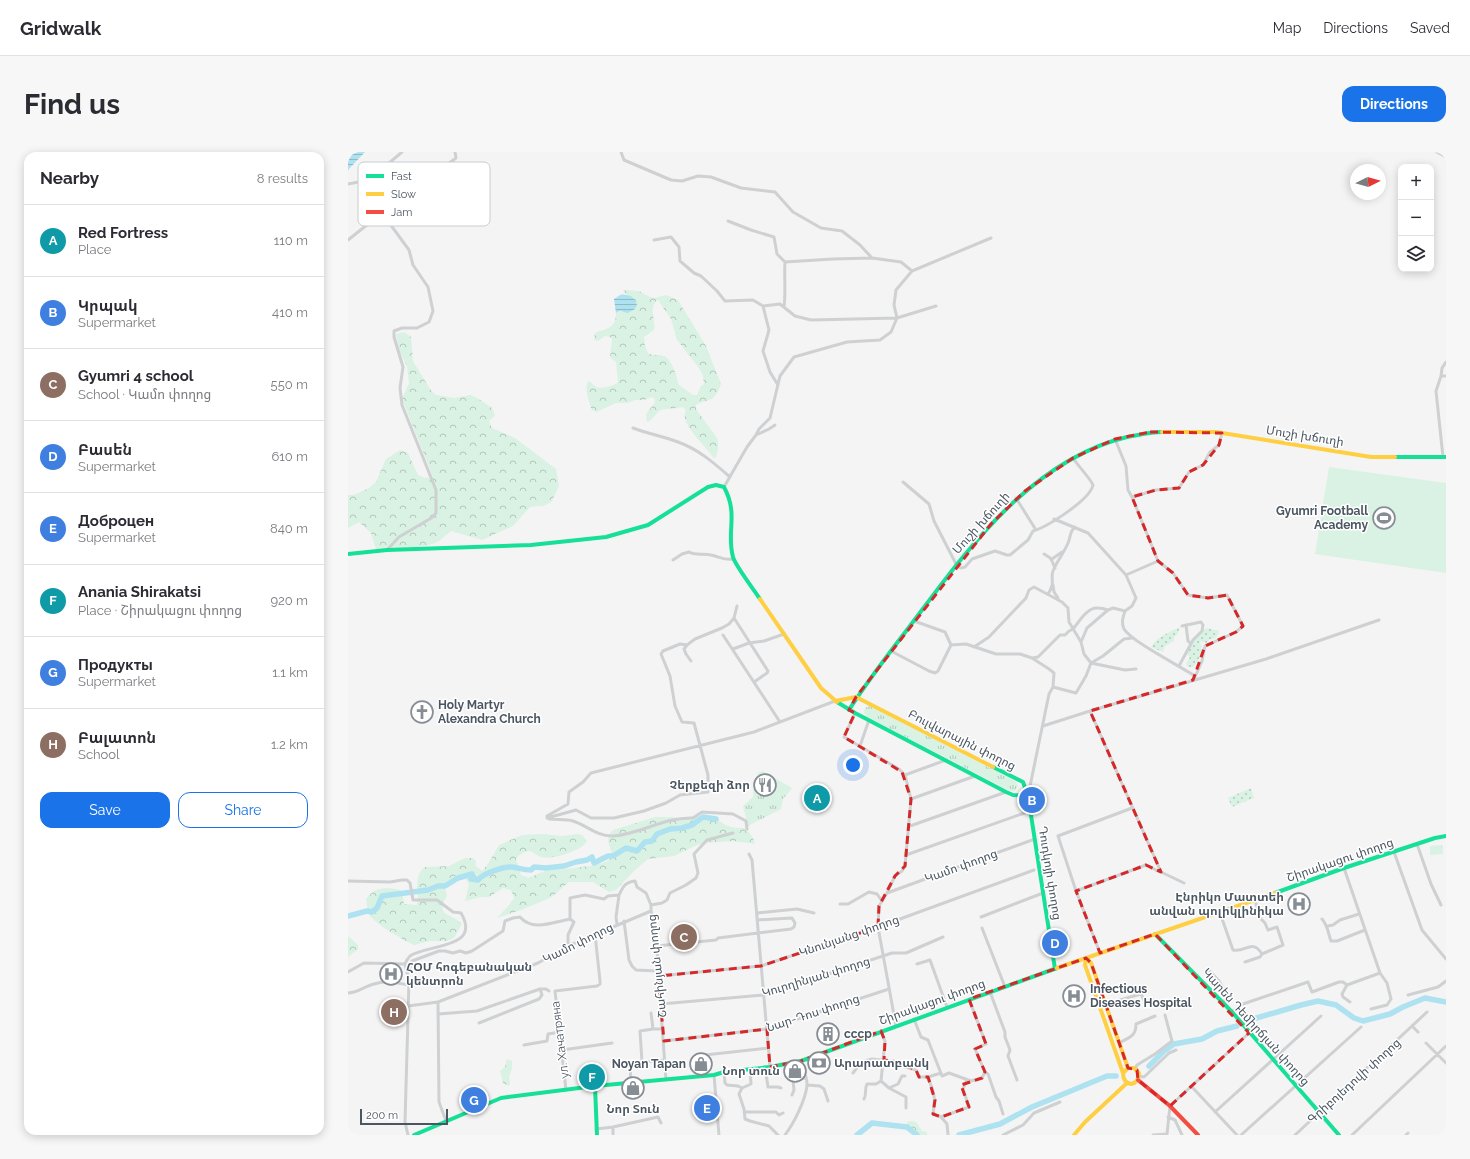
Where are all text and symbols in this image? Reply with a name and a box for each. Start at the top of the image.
text: Gridwalk [20,17,101,39]
text: Map [1273,20,1301,36]
text: Directions [1323,20,1388,36]
text: Saved [1410,20,1450,36]
button: Directions [1342,86,1446,122]
text: Find us [24,88,120,121]
legend [358,162,490,226]
north arrow [1350,164,1386,200]
map controls [1398,164,1434,272]
button: + [1398,164,1434,200]
text: Nearby [40,168,99,188]
text: Fast [391,170,412,183]
text: 8 results [257,171,308,186]
text: Slow [391,188,416,201]
button: − [1398,200,1434,236]
text: Jam [391,206,412,219]
text: Red Fortress [78,224,168,242]
text: A [49,233,57,248]
text: 110 m [274,233,308,248]
button: layers [1398,236,1434,272]
text: Place [78,242,111,257]
text: Կրպակ [78,297,138,315]
text: B [49,305,57,320]
text: 410 m [272,305,308,320]
text: Supermarket [78,315,156,330]
text: Gyumri 4 school [78,367,193,385]
text: C [49,377,57,392]
text: 550 m [271,377,308,392]
text: School · Կամո փողոց [78,387,211,402]
street label: Մուշի խճուղի [1265,423,1345,449]
text: Բասեն [78,441,132,459]
text: D [48,449,58,464]
text: 610 m [271,449,308,464]
text: Supermarket [78,459,156,474]
street label: Մուշի խճուղի [950,489,1012,557]
place label: Gyumri Football Academy [1276,504,1368,532]
sports icon: Gyumri Football Academy [1371,505,1397,531]
text: Доброцен [78,512,154,530]
text: E [49,521,57,536]
text: 840 m [270,521,308,536]
text: Supermarket [78,530,156,545]
text: Anania Shirakatsi [78,583,201,601]
text: F [49,593,57,608]
text: 920 m [270,593,308,608]
text: Place · Շիրակացու փողոց [78,603,242,618]
text: Продукты [78,656,153,674]
text: G [48,665,58,680]
text: 1.1 km [272,665,308,680]
text: Supermarket [78,674,156,689]
place label: Holy Martyr Alexandra Church [438,698,541,726]
church icon: Holy Martyr Alexandra Church [409,699,435,725]
street label: Բուլվարային փողոց [906,707,1018,773]
text: Բալատոն [78,729,156,747]
text: H [48,737,58,752]
text: 1.2 km [271,737,308,752]
text: School [78,747,120,762]
your location [843,755,863,775]
restaurant icon: Չերքեզի ձոր [752,772,778,798]
place label: Չերքեզի ձոր [669,778,750,792]
pin: A [804,783,830,813]
pin: B [1019,785,1045,815]
button: Save [40,792,170,828]
button: Share [178,792,308,828]
street label: Դուդկոյի փողոց [1036,825,1064,921]
street label: Շիրակացու փողոց [1285,835,1395,885]
street label: Կամո փողոց [923,846,999,886]
place label: Էնրիկո Մատտեի անվան պոլիկլինիկա [1149,890,1284,918]
hospital icon: Էնրիկո Մատտեի անվան պոլիկլինիկա [1286,891,1312,917]
street label: Կնունյանց փողոց [797,912,901,960]
street label: Շահինյան փողոց [645,914,669,1018]
street label: Կամո փողոց [541,920,615,966]
pin: C [671,922,697,952]
pin: D [1042,928,1068,958]
street label: Կուրղինյան փողոց [760,954,872,1000]
place label: ՀՕՄ հոգեբանական կենտրոն [406,960,532,988]
hospital icon: ՀՕՄ հոգեբանական կենտրոն [378,961,404,987]
street label: Կարեն Դեմիրճյան փողոց [1200,965,1312,1089]
street label: Շիրակացու փողոց [877,976,987,1028]
place label: Infectious Diseases Hospital [1090,982,1192,1010]
hospital icon: Infectious Diseases Hospital [1061,983,1087,1009]
street label: Նար-Դոս փողոց [765,991,861,1035]
pin: H [381,997,407,1027]
street label: ул. Хачатряна [548,1000,572,1080]
building icon: ссср [815,1021,841,1047]
place label: ссср [844,1027,872,1041]
street label: Գրիբոյեդովի փողոց [1305,1036,1403,1126]
bank icon: Արարատբանկ [806,1050,832,1076]
shop icon: Noyan Tapan [688,1051,714,1077]
place label: Արարատբանկ [834,1056,929,1070]
place label: Noyan Tapan [612,1057,686,1071]
shop icon: Նոր տուն [782,1058,808,1084]
pin: F [579,1062,605,1092]
place label: Նոր տուն [722,1064,780,1078]
shop icon: Նոր Տուն [620,1075,646,1101]
pin: G [461,1085,487,1115]
pin: E [694,1093,720,1123]
place label: Նոր Տուն [606,1102,660,1116]
scale bar [360,1107,448,1126]
text: 200 m [366,1109,398,1122]

